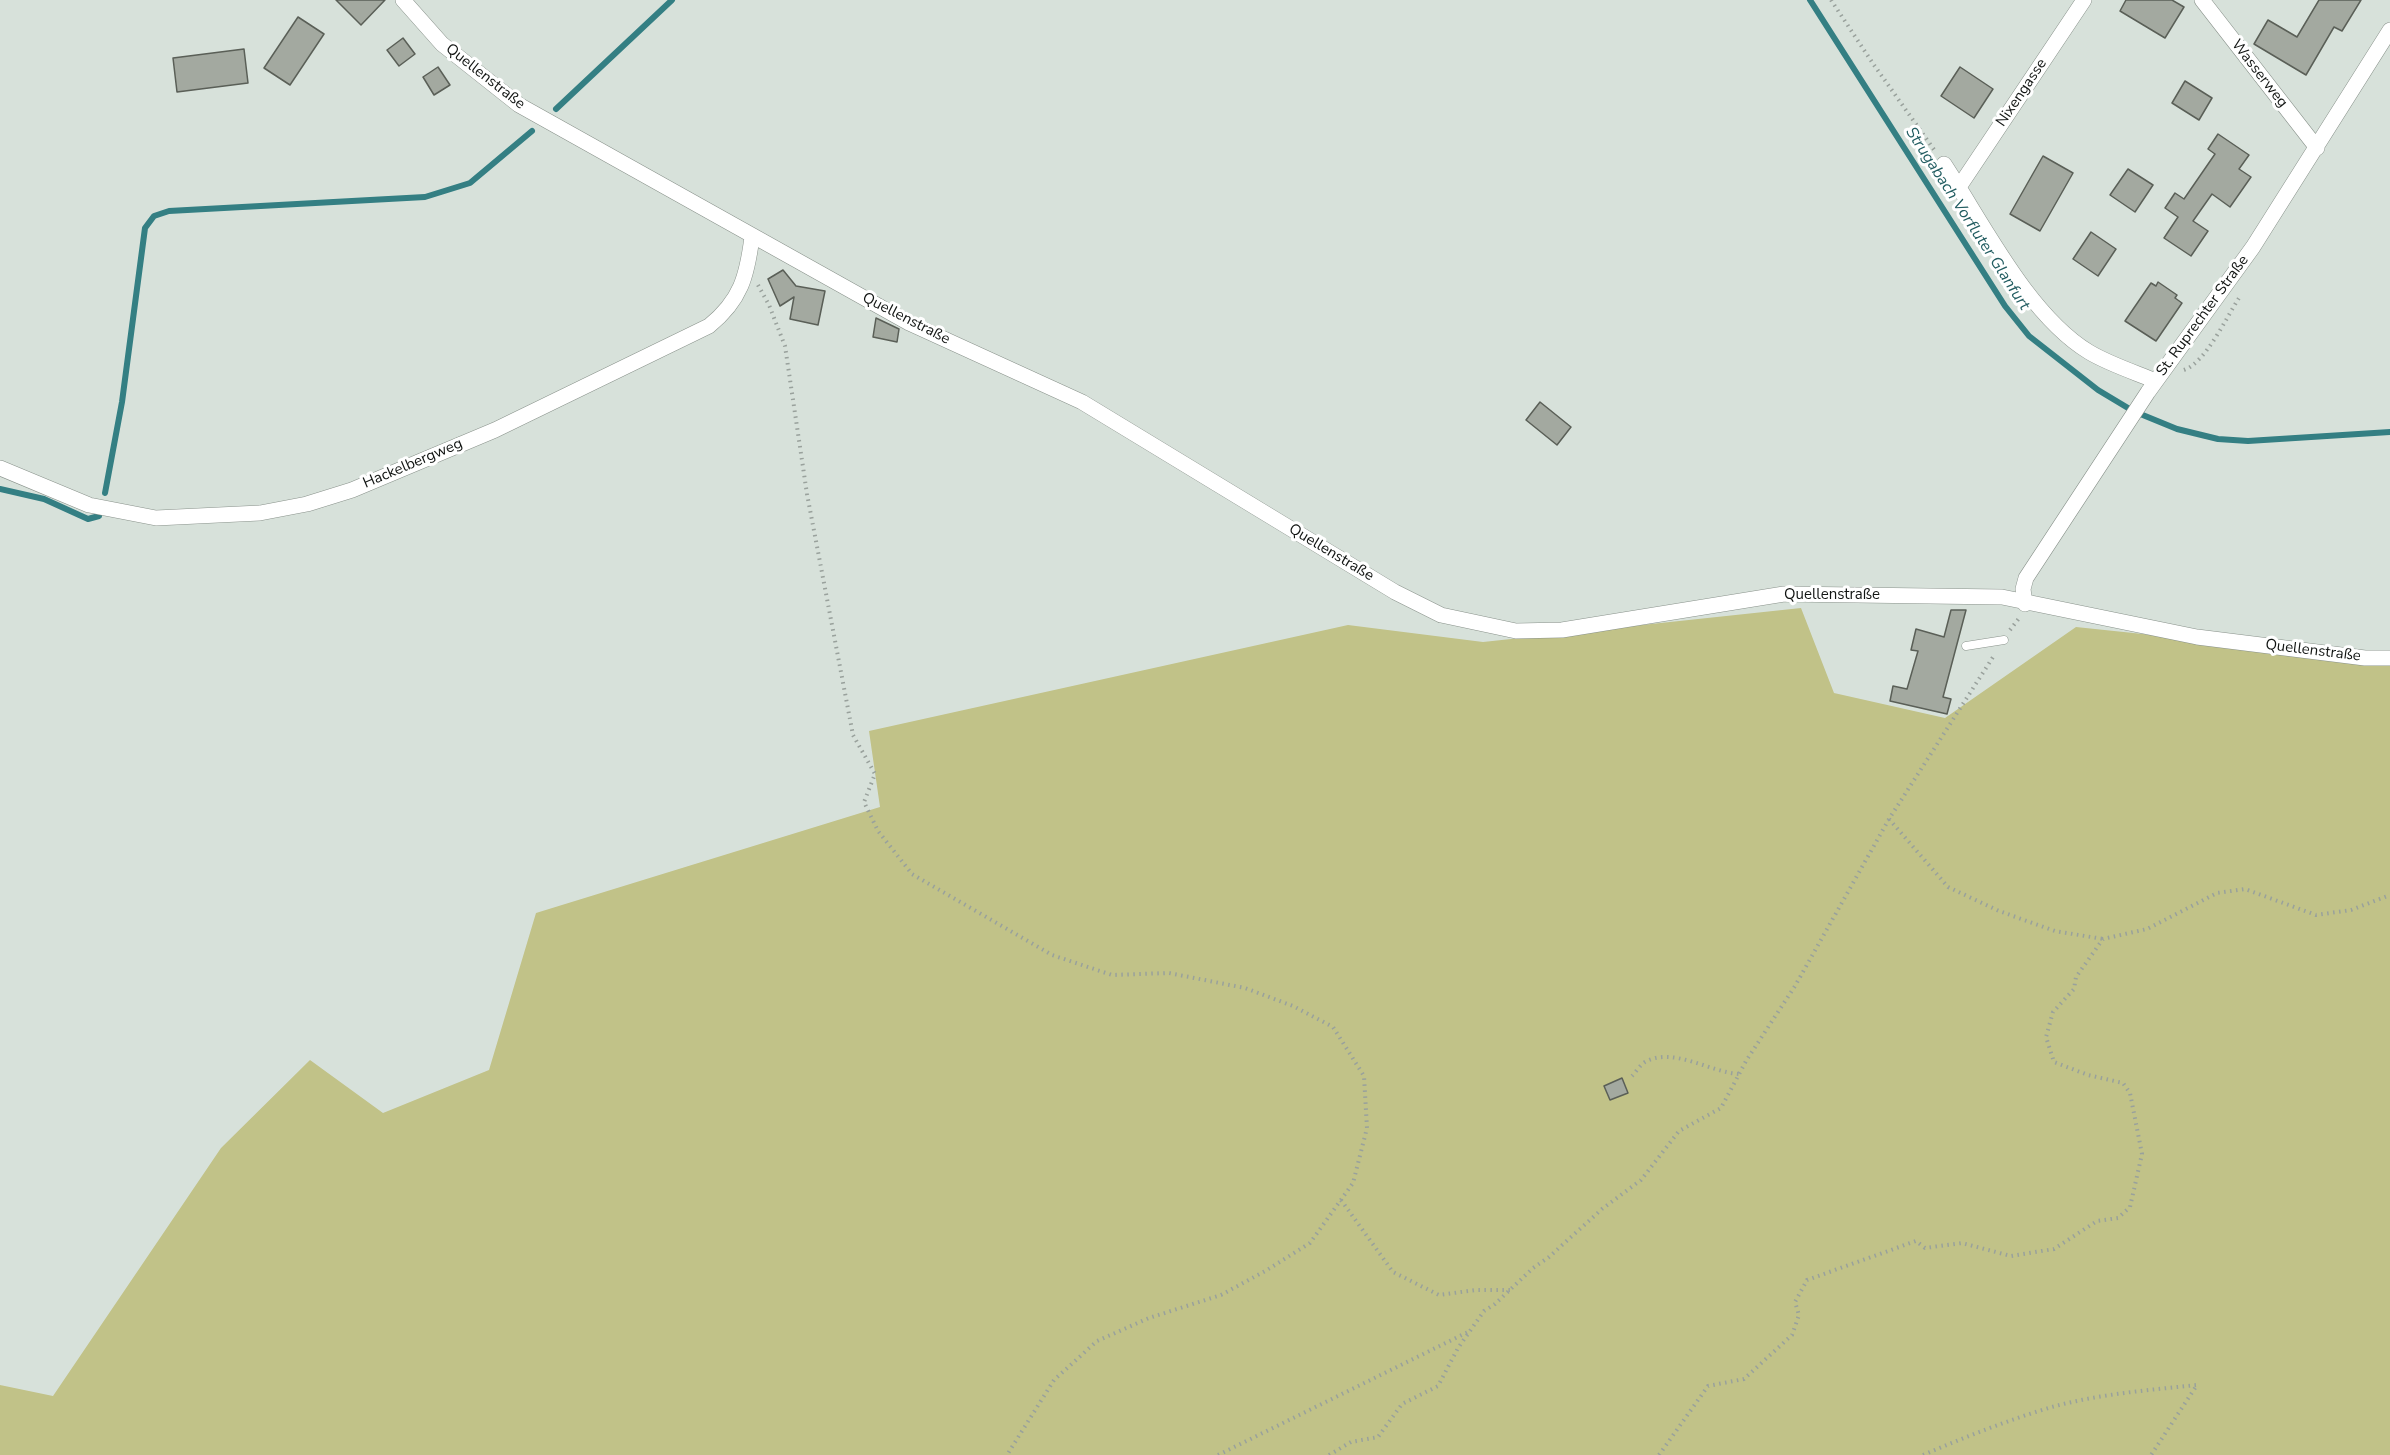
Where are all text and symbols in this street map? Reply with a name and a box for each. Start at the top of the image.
street label: Wasserweg [2227,37,2291,111]
street label: Quellenstraße [442,40,528,114]
street label: Nixengasse [1993,56,2051,130]
water label: Strugabach Vorfluter Glanfurt [1901,124,2033,314]
street label: St. Ruprechter Straße [2153,252,2253,380]
street label: Quellenstraße [859,289,953,349]
street label: Hackelbergweg [361,435,465,493]
street label: Quellenstraße [1285,521,1377,585]
street label: Quellenstraße [1784,586,1880,604]
street label: Quellenstraße [2264,636,2362,666]

